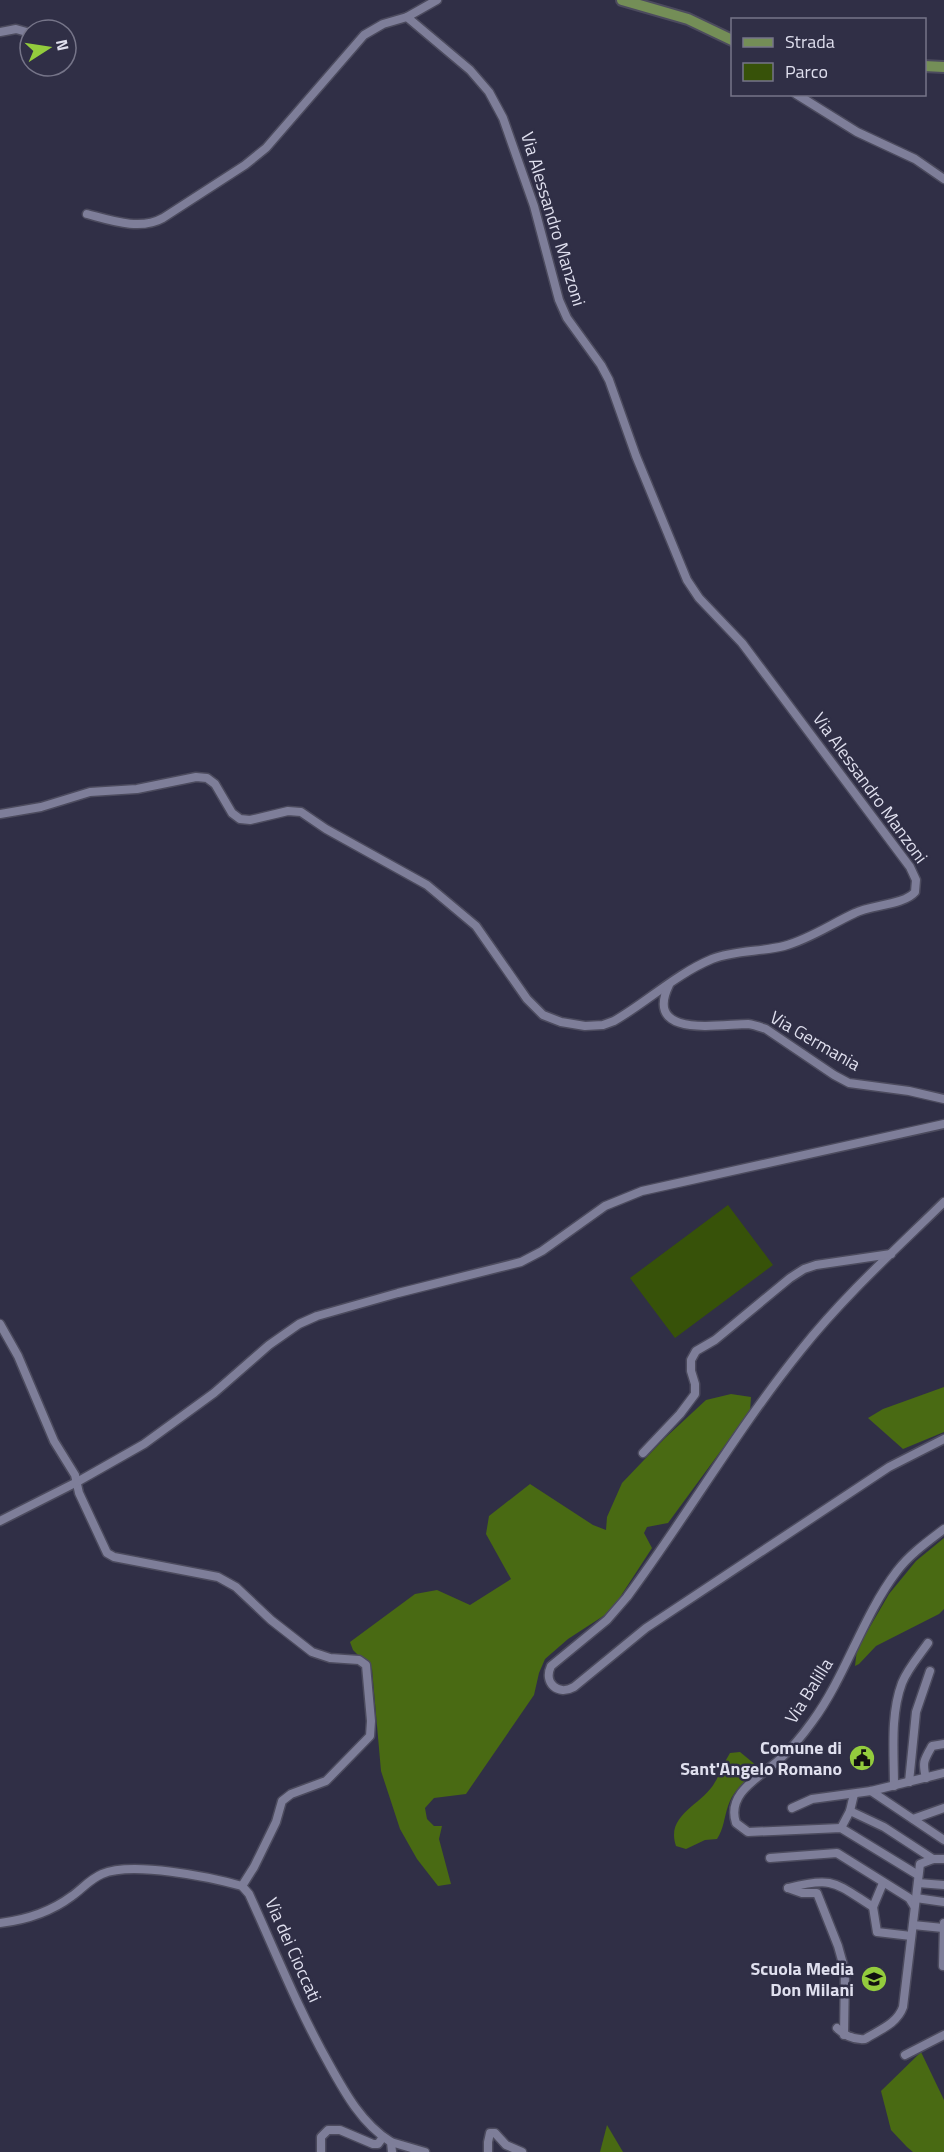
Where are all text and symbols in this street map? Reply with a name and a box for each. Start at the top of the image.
north arrow [18,18,78,78]
legend [731,18,926,96]
text: Strada [785,28,835,55]
text: N [50,37,76,53]
text: Parco [785,58,828,85]
street label: Via Alessandro Manzoni [514,128,593,309]
street label: Via Alessandro Manzoni [806,707,934,869]
street label: Via Germania [765,1004,866,1077]
street label: Via Balilla [778,1653,839,1729]
place label: Comune di Sant'Angelo Romano [680,1734,842,1782]
public building icon: Comune di Sant'Angelo Romano [847,1743,877,1773]
street label: Via dei Cioccati [258,1893,329,2006]
place label: Scuola Media Don Milani [750,1955,854,2003]
school or university icon: Scuola Media Don Milani [859,1964,889,1994]

